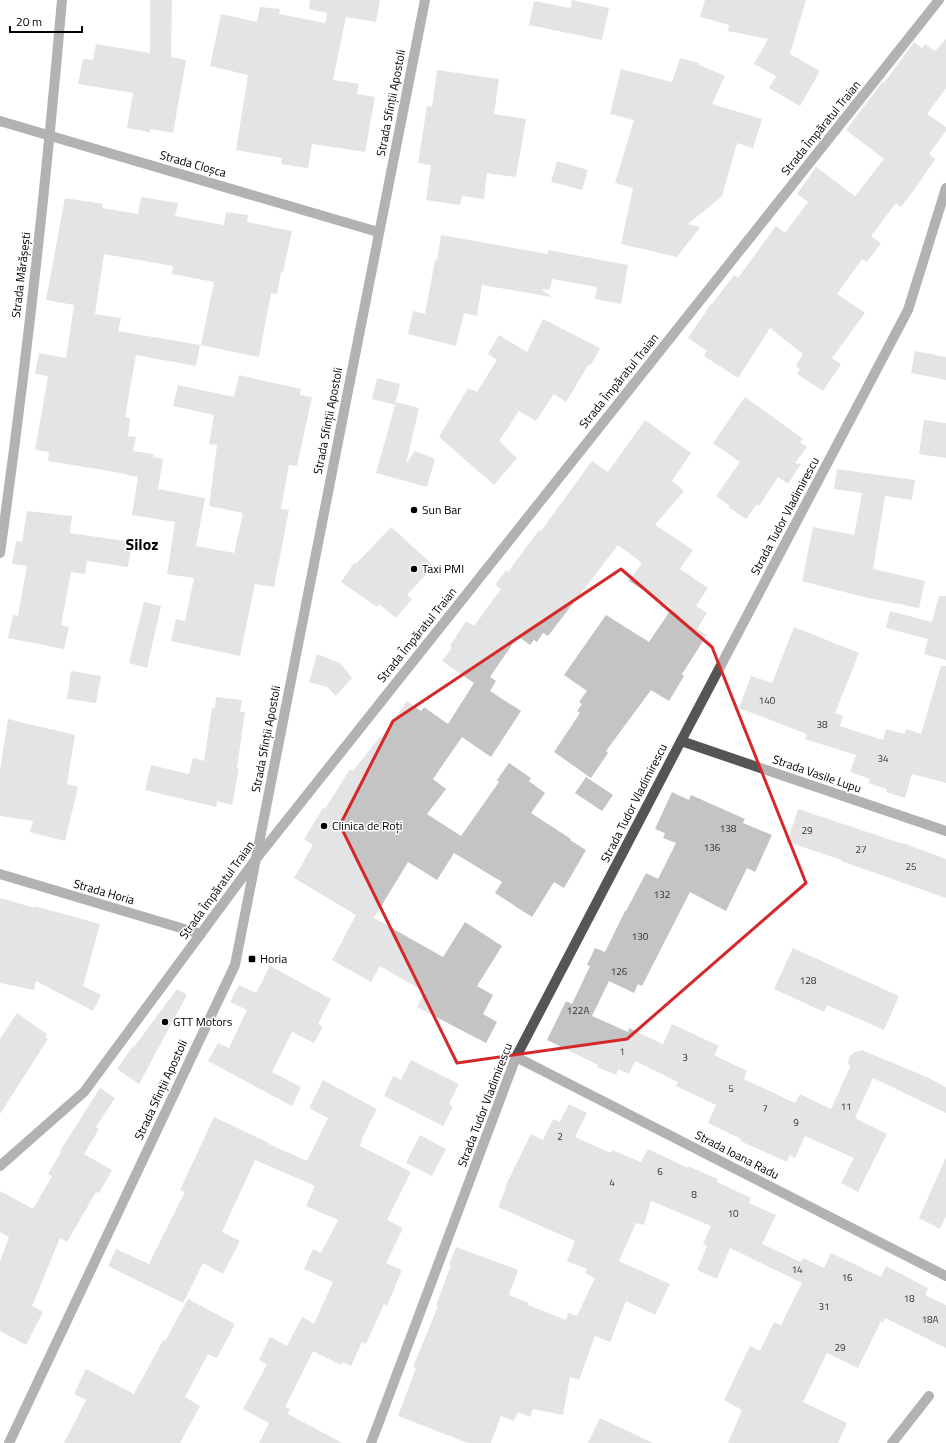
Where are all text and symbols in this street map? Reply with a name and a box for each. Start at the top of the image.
scale bar [10,8,82,34]
text: 20 m [16,12,42,31]
street label: Strada Sfinții Apostoli [371,48,410,158]
street label: Strada Împăratul Traian [776,76,865,179]
street label: Strada Cloșca [158,145,229,182]
street label: Strada Mărășești [6,231,35,319]
street label: Strada Împăratul Traian [574,329,663,432]
street label: Strada Sfinții Apostoli [308,366,347,476]
street label: Strada Tudor Vladimirescu [745,453,824,578]
place label: Sun Bar [422,500,462,519]
marker: Sun Bar [409,505,419,515]
district label: Siloz [126,532,158,556]
place label: Taxi PMI [422,559,464,578]
marker: Taxi PMI [409,564,419,574]
street label: Strada Împăratul Traian [372,583,461,686]
street label: Strada Sfinții Apostoli [246,684,285,794]
house number: 140 [759,693,776,708]
house number: 38 [816,717,828,732]
street label: Strada Tudor Vladimirescu [595,740,672,866]
street label: Strada Vasile Lupu [770,749,864,798]
house number: 34 [877,751,889,766]
place label: Clinica de Roți [332,816,402,835]
marker: Clinica de Roți [319,821,329,831]
house number: 138 [720,821,737,836]
house number: 29 [801,823,813,838]
street label: Strada Împăratul Traian [174,836,259,943]
house number: 136 [704,840,721,855]
house number: 27 [855,842,867,857]
house number: 25 [905,859,917,874]
street label: Strada Horia [71,874,137,909]
house number: 132 [654,887,670,902]
house number: 130 [632,929,649,944]
place label: Horia [260,949,287,968]
marker: Horia [247,954,257,964]
house number: 126 [611,964,628,979]
house number: 128 [800,973,817,988]
house number: 122A [567,1003,589,1018]
place label: GTT Motors [173,1012,233,1031]
marker: GTT Motors [160,1017,170,1027]
street label: Strada Sfinții Apostoli [129,1037,192,1143]
street label: Strada Tudor Vladimirescu [452,1040,517,1170]
house number: 1 [619,1044,625,1059]
house number: 3 [682,1050,688,1065]
house number: 5 [728,1081,734,1096]
house number: 11 [840,1099,852,1114]
house number: 7 [762,1101,768,1116]
house number: 9 [793,1115,799,1130]
street label: Strada Ioana Radu [692,1125,783,1184]
house number: 2 [557,1129,563,1144]
house number: 6 [657,1164,663,1179]
house number: 4 [609,1175,615,1190]
house number: 8 [691,1187,697,1202]
house number: 10 [727,1206,739,1221]
house number: 14 [791,1262,803,1277]
house number: 16 [841,1270,853,1285]
house number: 18 [903,1291,915,1306]
house number: 31 [818,1299,830,1314]
house number: 18A [921,1312,939,1327]
house number: 29 [834,1340,846,1355]

